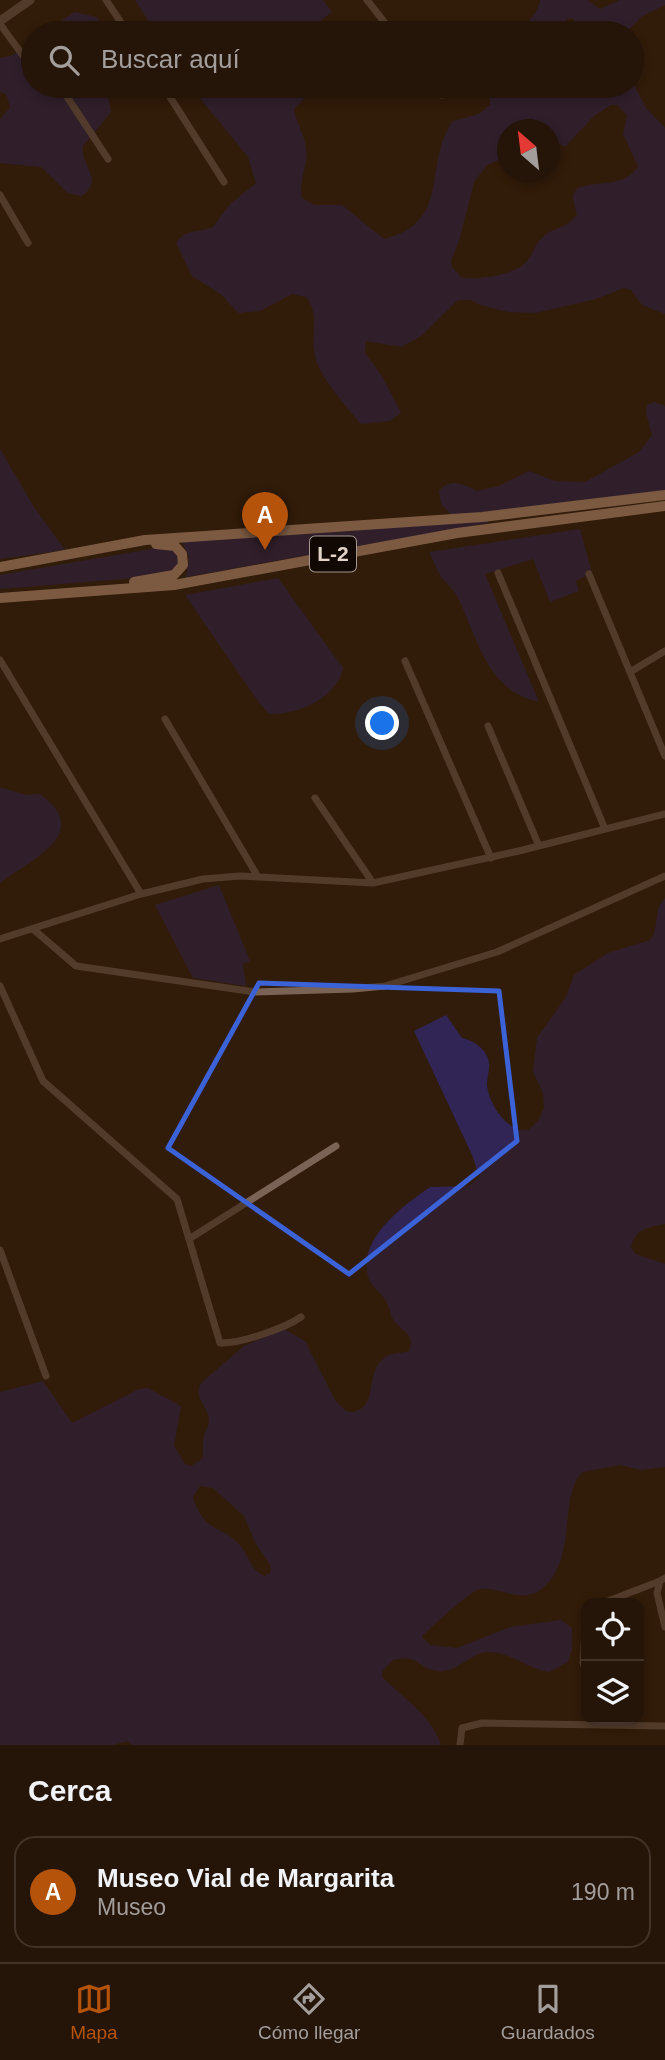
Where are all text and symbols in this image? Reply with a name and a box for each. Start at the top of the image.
search box [21,21,644,98]
icon: search [45,41,83,79]
text: Buscar aquí [101,44,240,74]
north arrow [497,119,560,182]
pin: A [242,492,288,550]
road number: L-2 [310,536,356,572]
your location [365,706,399,740]
map controls [581,1598,644,1724]
button: locate [581,1598,644,1661]
button: layers [581,1661,644,1724]
text: Cerca [28,1774,111,1807]
text: Museo Vial de Margarita [97,1863,394,1893]
text: A [45,1879,61,1905]
text: 190 m [571,1879,635,1905]
text: Museo [97,1894,166,1920]
tab: Mapa [70,1980,118,2044]
tab: Cómo llegar [258,1980,360,2044]
tab: Guardados [501,1980,595,2044]

